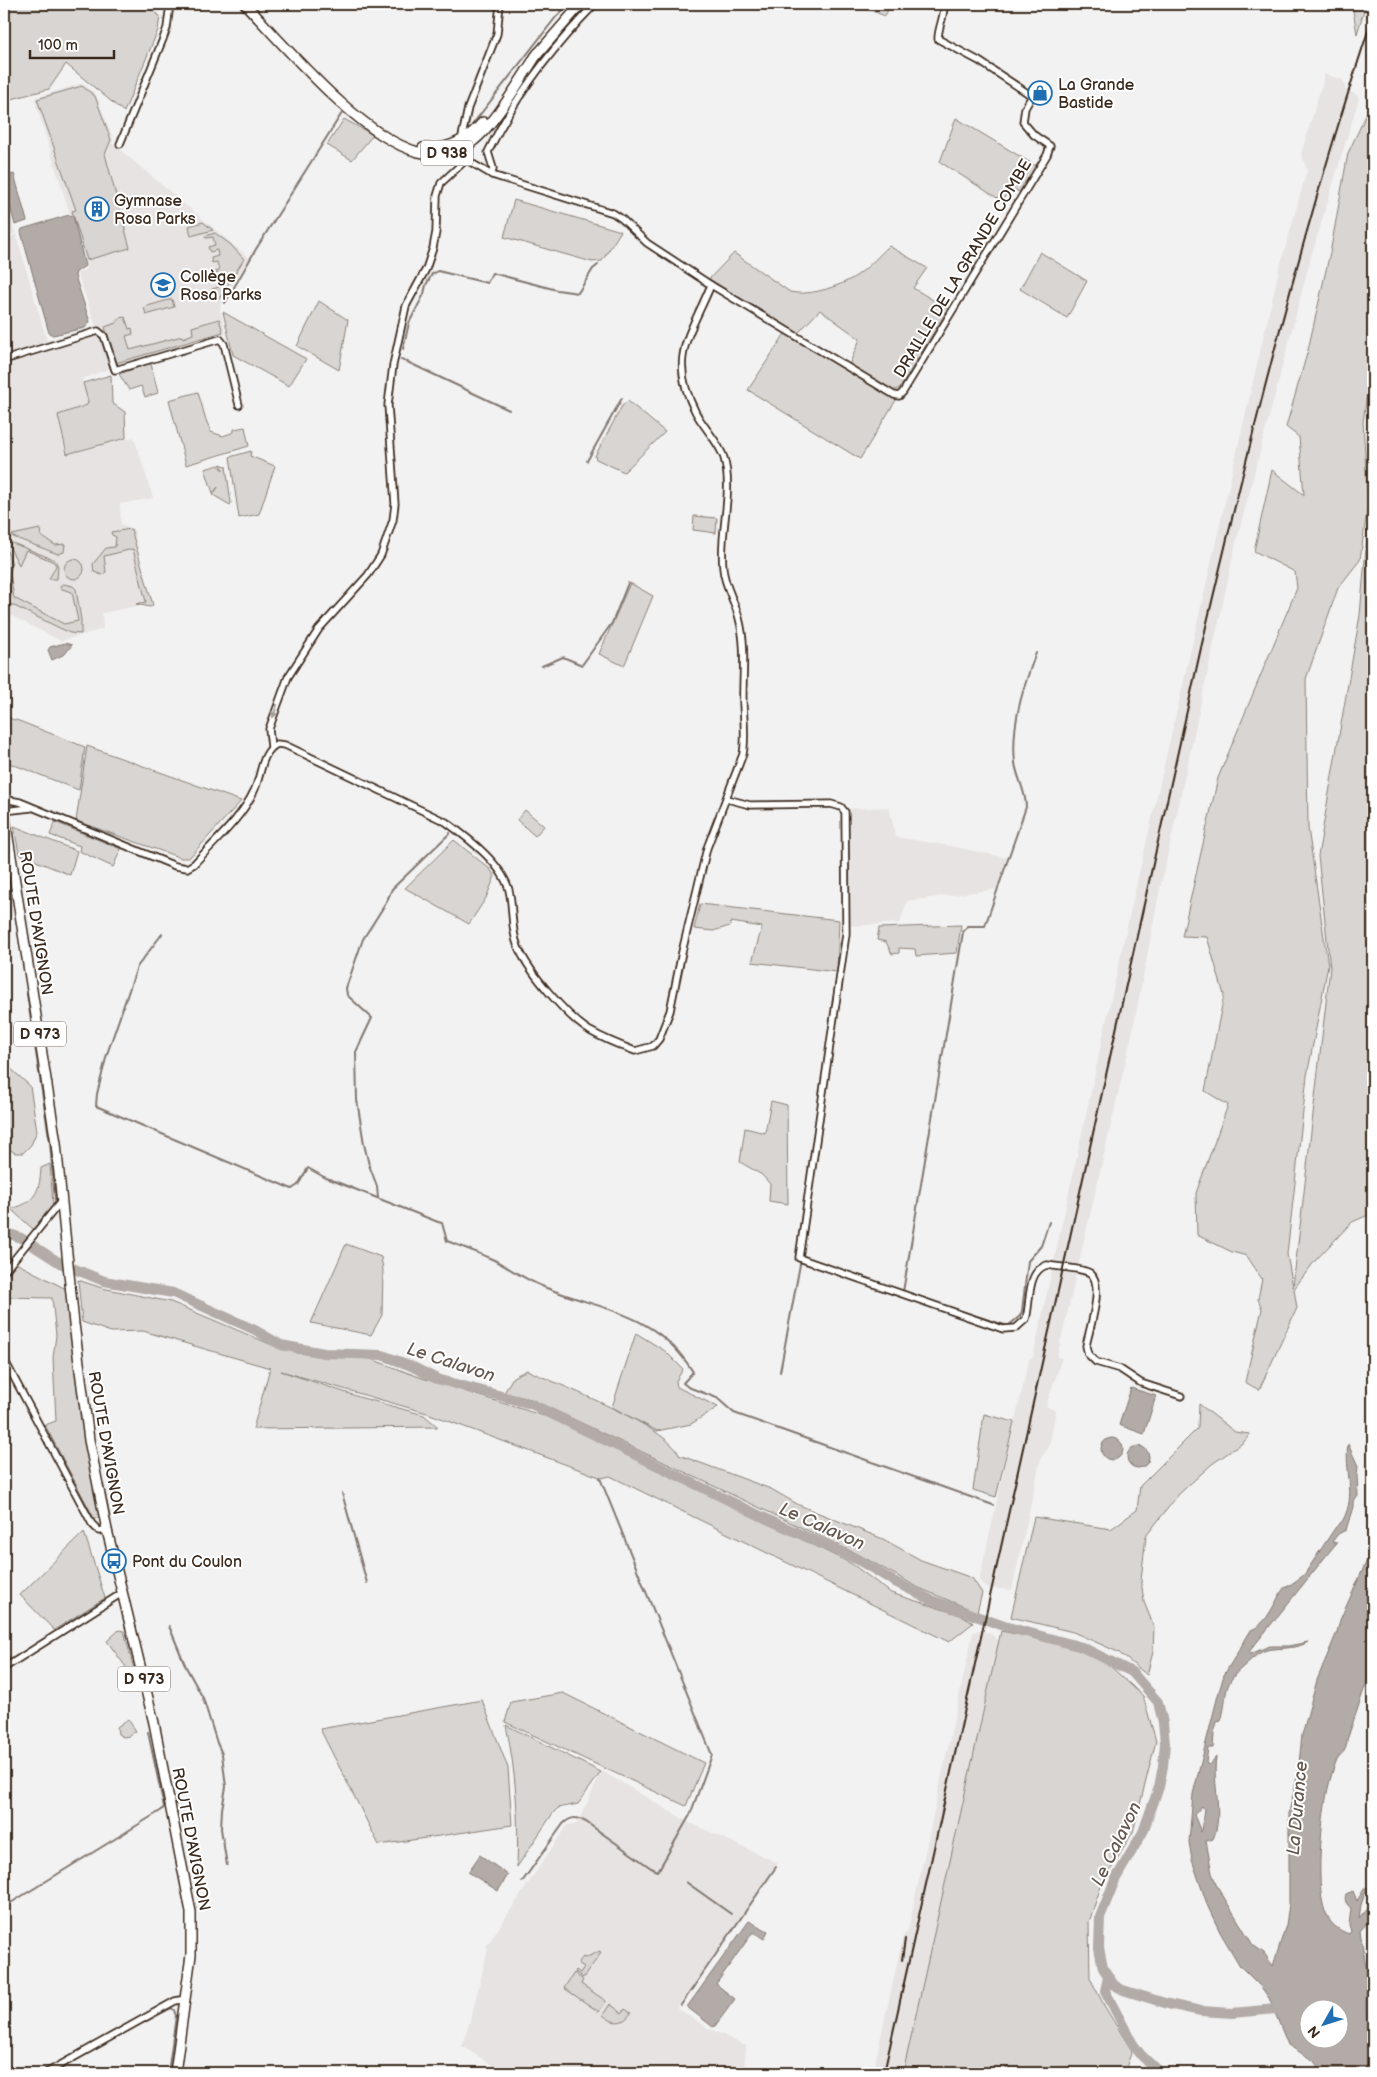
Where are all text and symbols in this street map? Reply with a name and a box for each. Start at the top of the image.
scale bar [30,28,114,60]
text: 100 m [38,36,78,55]
place label: La Grande Bastide [1058,76,1135,113]
shop icon: La Grande Bastide [1027,80,1053,106]
road number: D 938 [421,140,473,166]
street label: DRAILLE DE LA GRANDE COMBE [890,156,1036,381]
place label: Gymnase Rosa Parks [114,192,196,229]
building icon: Gymnase Rosa Parks [84,196,110,222]
place label: Collège Rosa Parks [180,268,262,305]
school or university icon: Collège Rosa Parks [150,272,176,298]
one-way arrow [270,704,278,719]
street label: ROUTE D'AVIGNON [15,850,56,997]
road number: D 973 [14,1022,66,1046]
water label: Le Calavon [404,1338,497,1387]
street label: ROUTE D'AVIGNON [84,1370,128,1517]
water label: Le Calavon [776,1498,868,1555]
bus stop icon: Pont du Coulon [101,1548,127,1574]
place label: Pont du Coulon [132,1553,242,1572]
road number: D 973 [118,1666,170,1692]
water label: La Durance [1283,1760,1312,1856]
street label: ROUTE D'AVIGNON [167,1766,214,1913]
water label: Le Calavon [1087,1799,1146,1890]
north arrow [1300,2000,1350,2050]
text: N [1304,2022,1324,2041]

